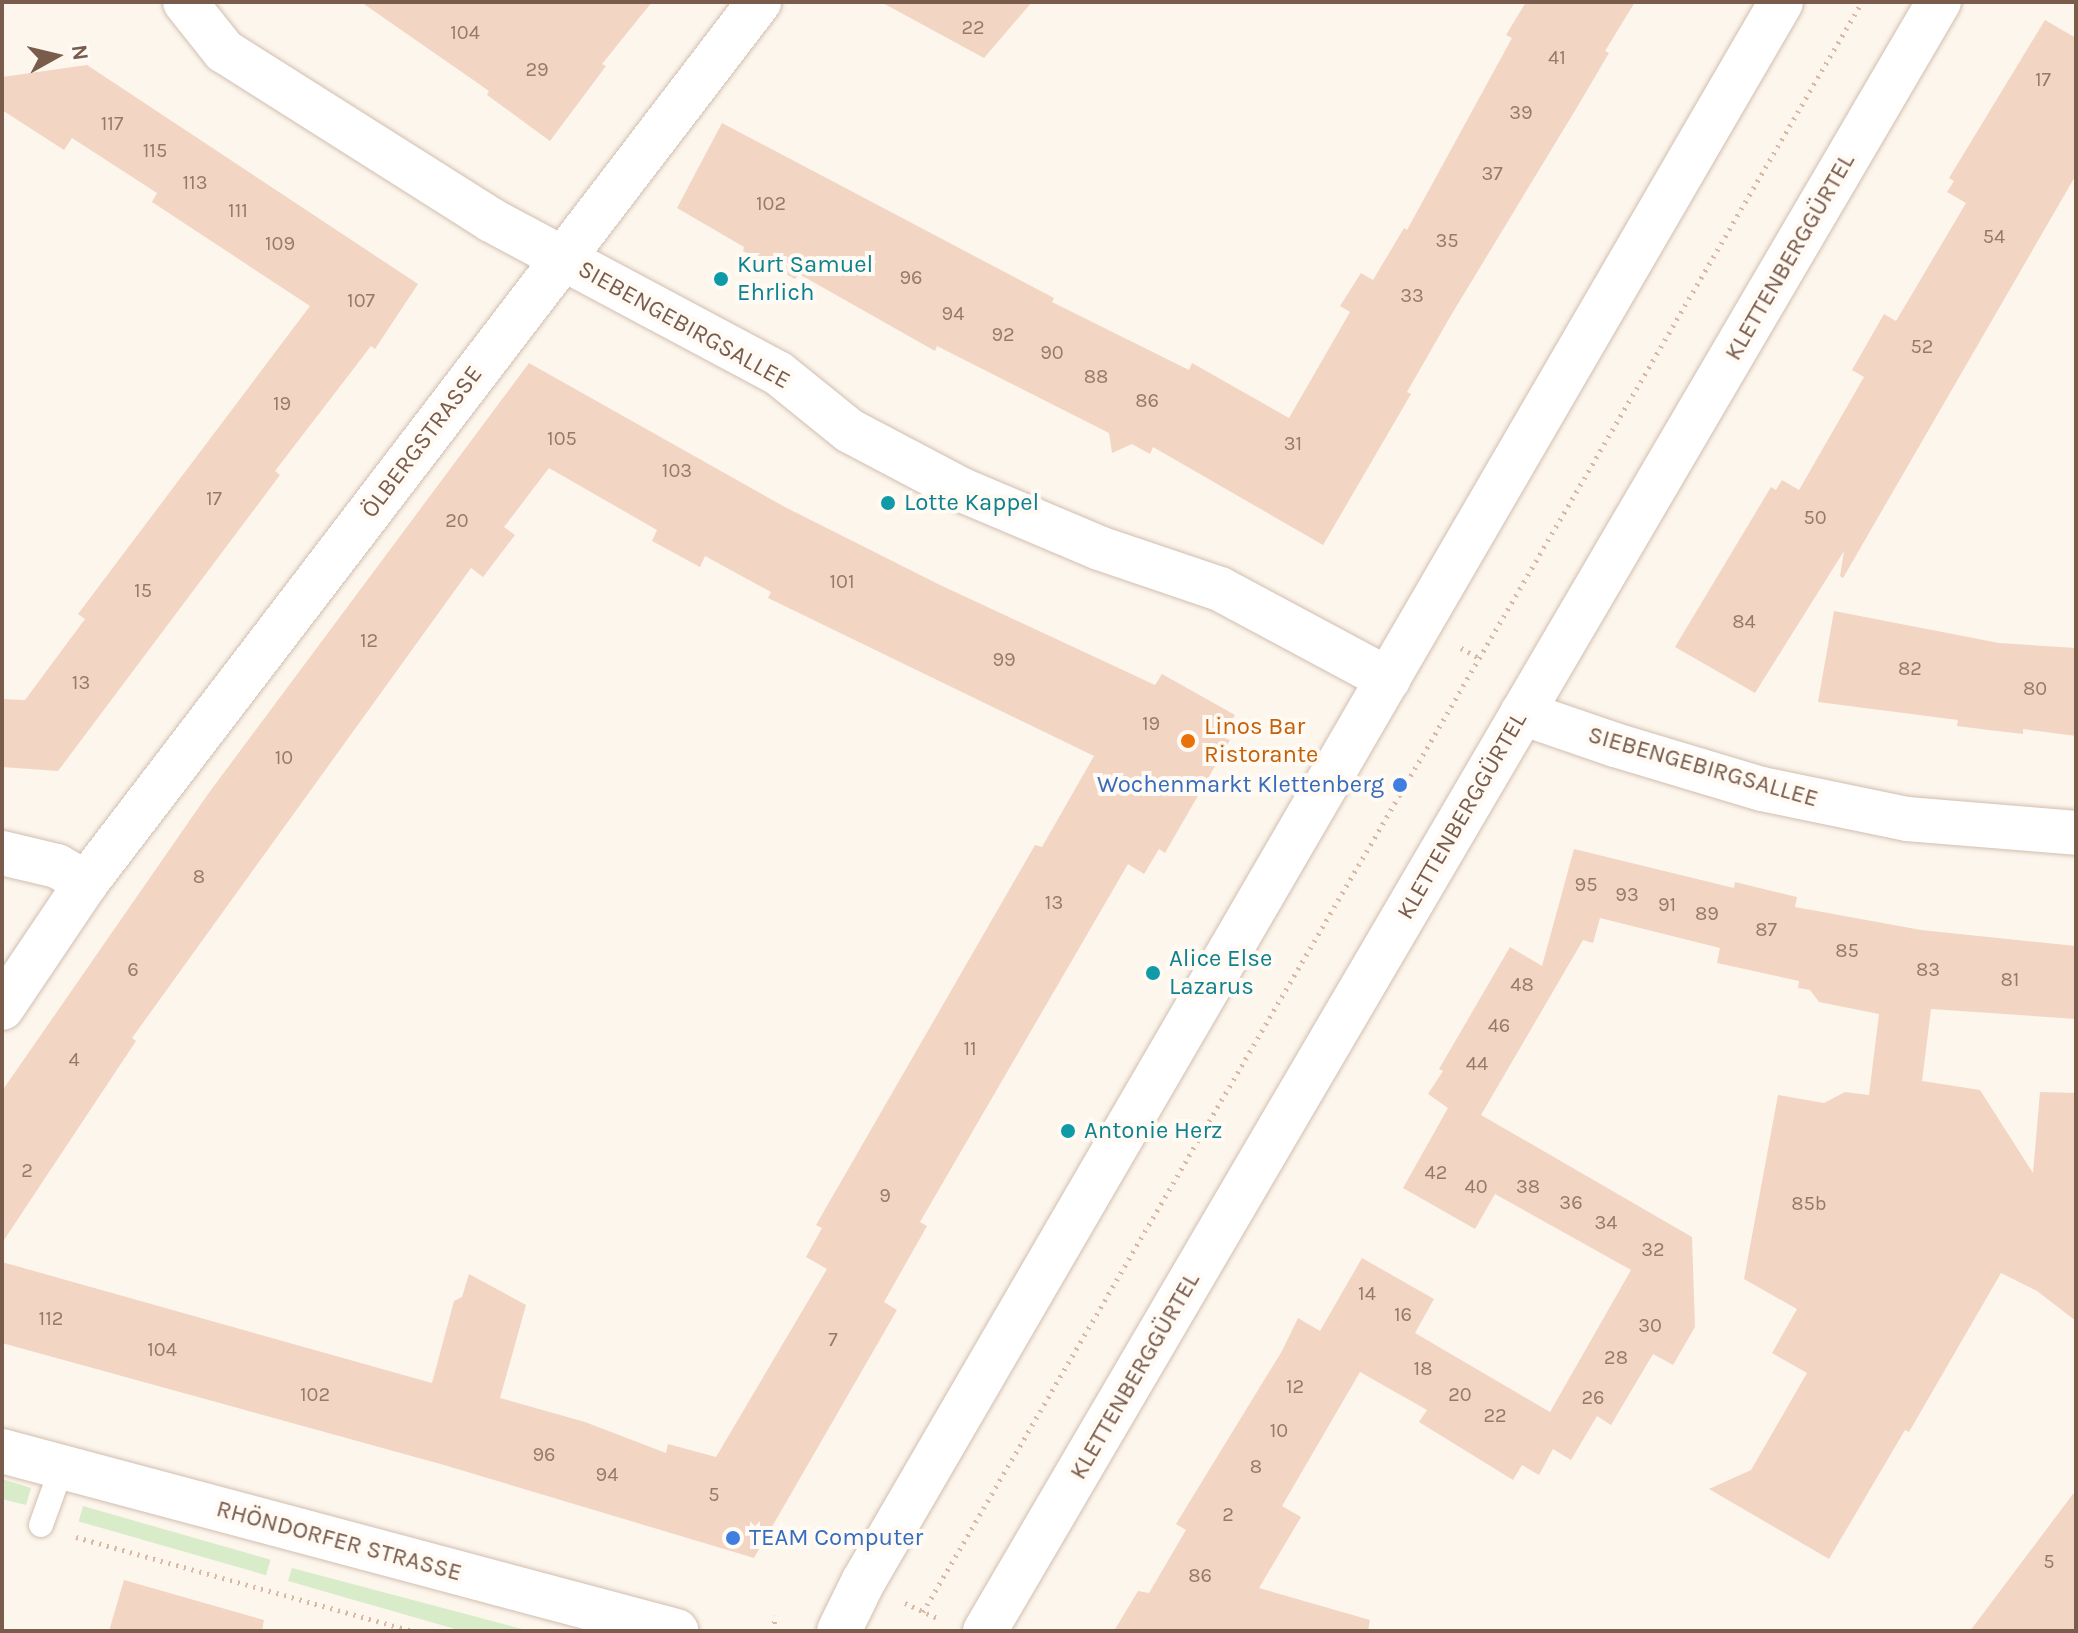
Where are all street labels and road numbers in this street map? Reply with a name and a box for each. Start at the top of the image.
street label: KLETTENBERGGÜRTEL [1719,148,1861,366]
street label: SIEBENGEBIRGSALLEE [573,255,795,395]
street label: ÖLBERGSTRASSE [355,360,489,524]
street label: KLETTENBERGGÜRTEL [1391,707,1533,925]
street label: SIEBENGEBIRGSALLEE [1585,720,1821,814]
street label: KLETTENBERGGÜRTEL [1064,1267,1206,1485]
street label: RHÖNDORFER STRASSE [213,1494,465,1588]

